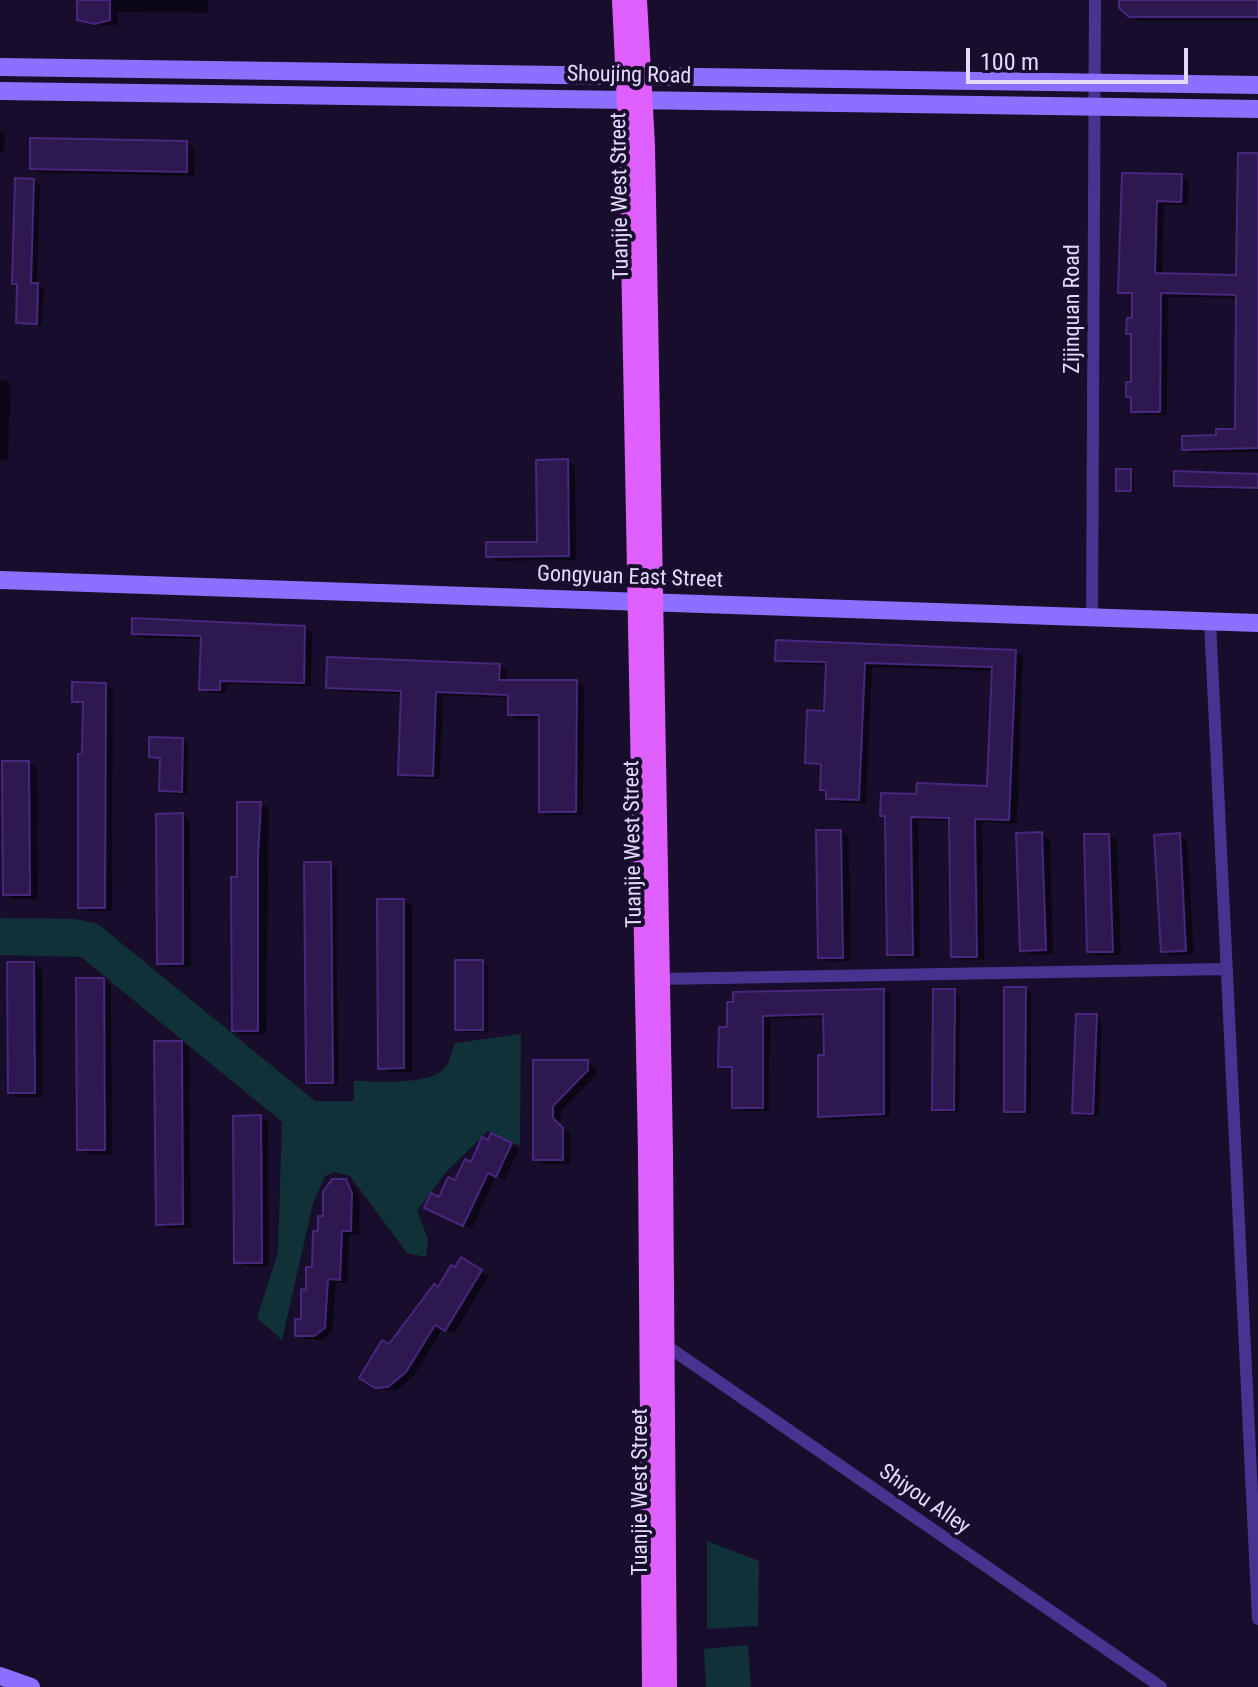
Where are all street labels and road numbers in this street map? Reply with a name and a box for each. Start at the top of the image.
street label: Shoujing Road [567,62,691,90]
street label: Tuanjie West Street [606,112,636,280]
street label: Zijinquan Road [1060,244,1086,374]
street label: Gongyuan East Street [536,562,724,594]
street label: Tuanjie West Street [619,760,649,928]
street label: Tuanjie West Street [628,1408,654,1576]
street label: Shiyou Alley [873,1459,975,1541]

